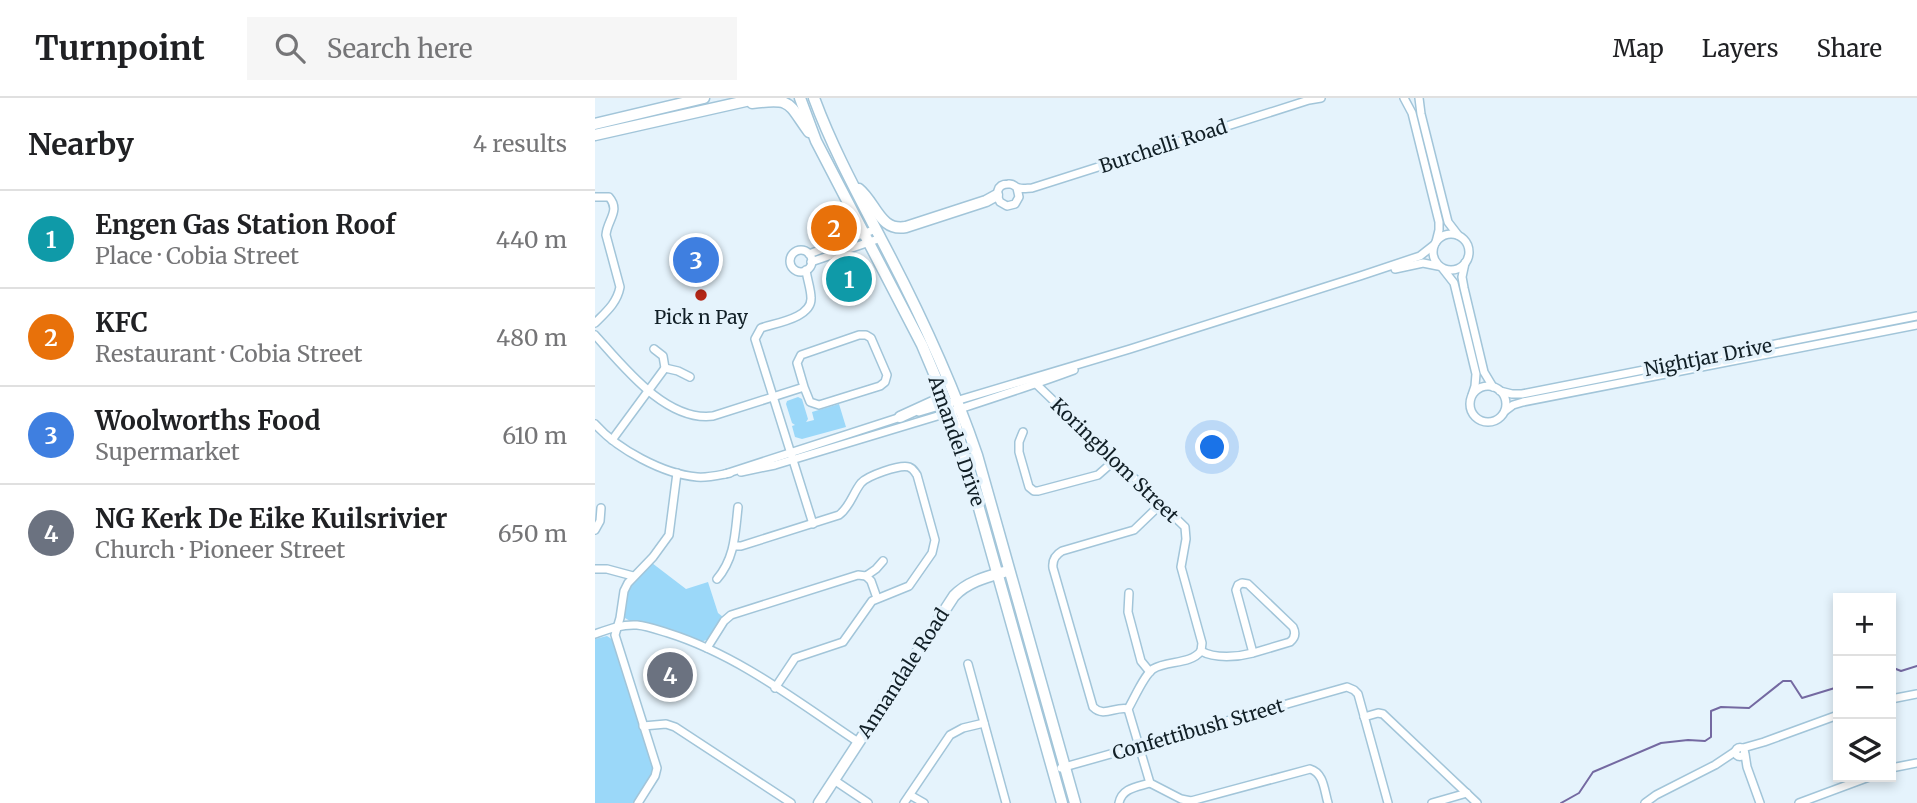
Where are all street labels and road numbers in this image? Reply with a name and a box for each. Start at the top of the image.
street label: Burchelli Road [1096,114,1230,178]
street label: Nightjar Drive [1642,333,1774,381]
street label: Amandel Drive [923,372,991,509]
street label: Koringblom Street [1046,393,1184,528]
street label: Annandale Road [852,604,954,743]
street label: Confettibush Street [1109,693,1287,765]

